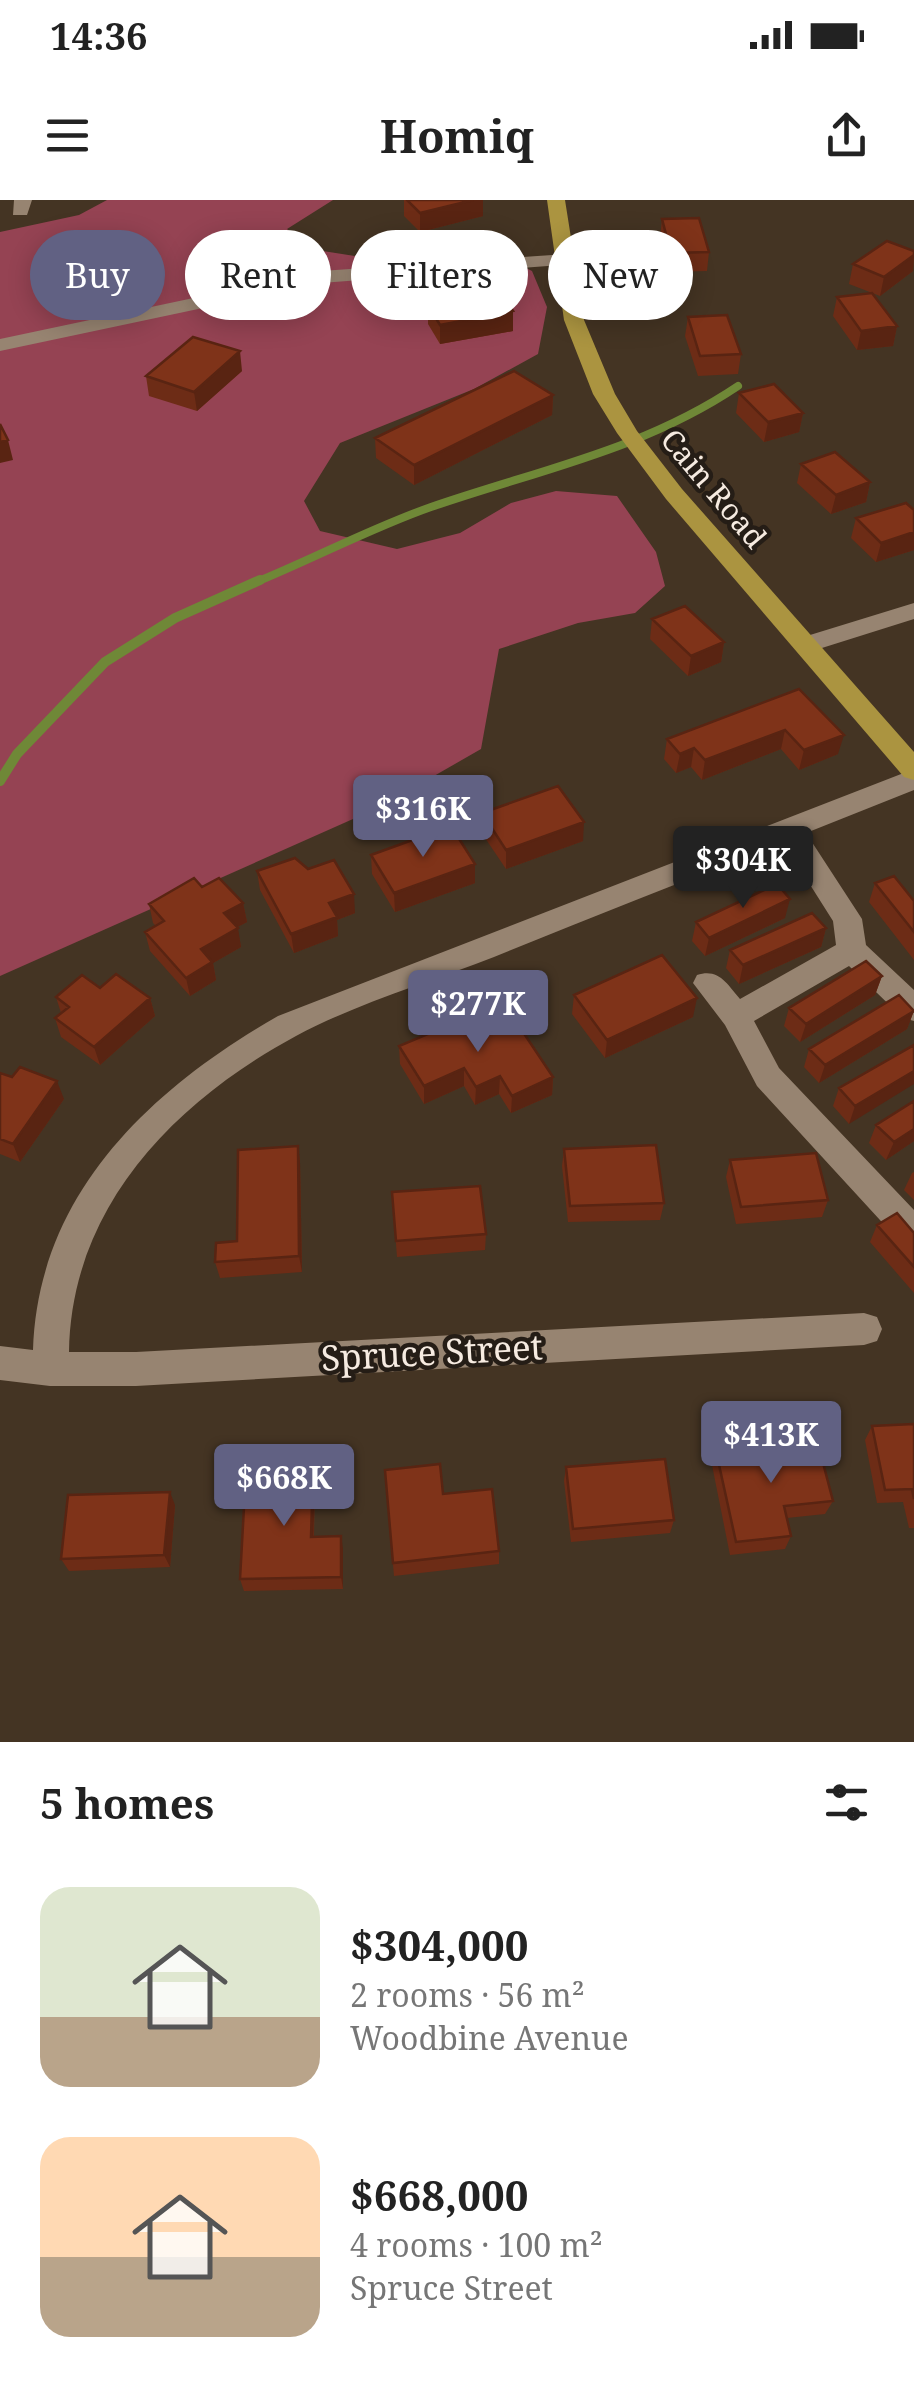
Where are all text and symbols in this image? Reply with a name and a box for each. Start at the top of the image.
text: 14:36 [50,9,147,61]
text: Homiq [380,105,534,166]
icon: menu [40,108,95,163]
icon: share [819,108,874,163]
chip: Buy [30,230,165,320]
chip: Rent [185,230,331,320]
chip: Filters [351,230,528,320]
chip: New [548,230,693,320]
street label: Cain Road [652,420,776,557]
pin: $316K [353,775,493,860]
text: $316K [375,786,471,829]
pin: $304K [673,826,813,911]
text: $304K [695,837,791,880]
pin: $277K [408,970,548,1055]
text: $277K [430,981,526,1024]
street label: Spruce Street [320,1322,544,1381]
pin: $413K [701,1401,841,1486]
text: $413K [723,1412,819,1455]
pin: $668K [214,1444,354,1529]
text: $668K [236,1455,332,1498]
text: 5 homes [40,1774,214,1831]
icon: filters [819,1775,874,1830]
text: $304,000 [350,1916,528,1973]
icon: home [120,1927,240,2047]
text: 2 rooms · 56 m² [350,1973,585,2016]
text: Woodbine Avenue [350,2016,629,2059]
text: $668,000 [350,2166,528,2223]
icon: home [120,2177,240,2297]
text: 4 rooms · 100 m² [350,2223,603,2266]
text: Spruce Street [350,2266,553,2309]

